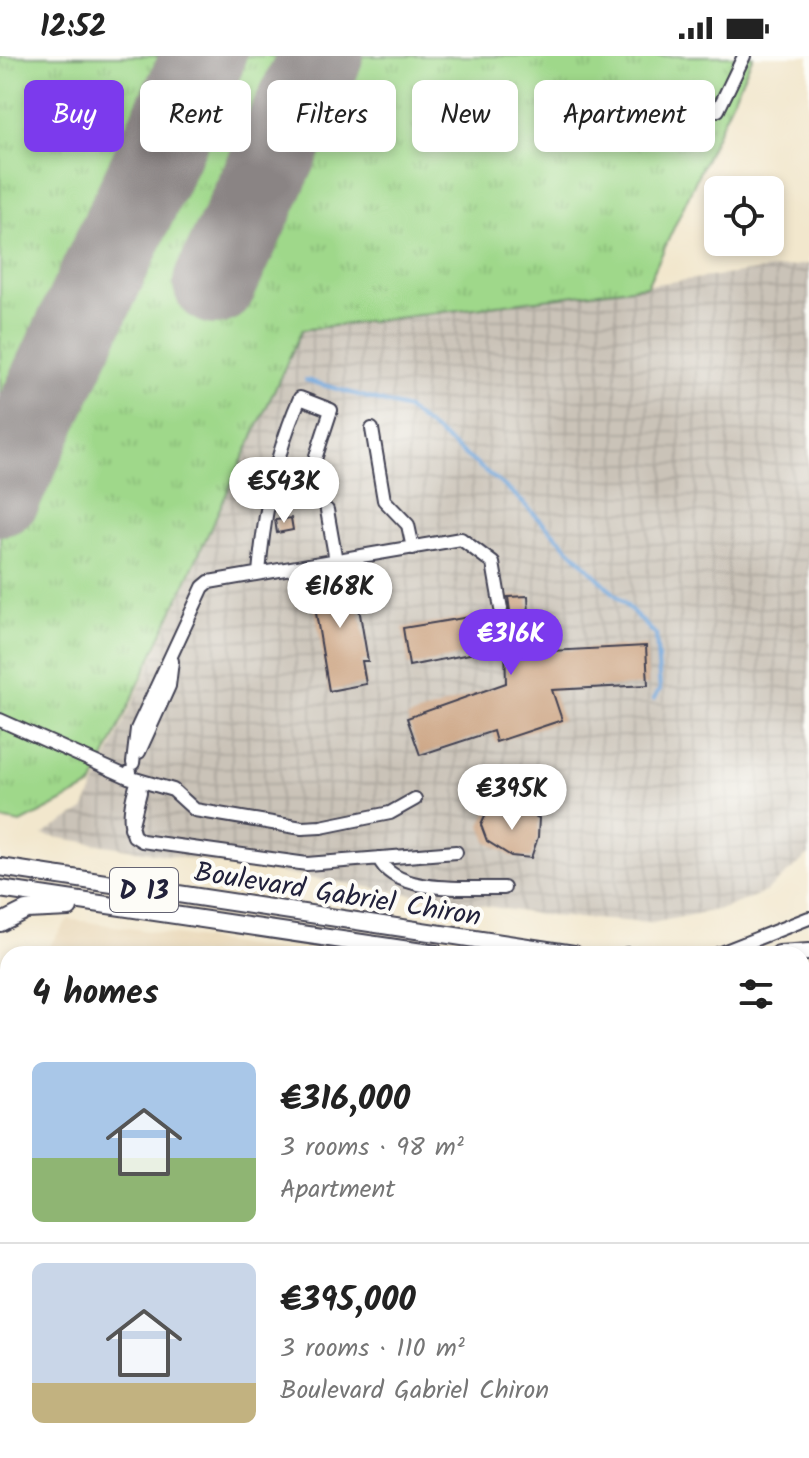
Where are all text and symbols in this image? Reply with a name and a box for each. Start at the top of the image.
text: 12:52 [40,4,107,52]
chip: Buy [24,80,124,152]
chip: Rent [140,80,251,152]
chip: Filters [267,80,396,152]
chip: New [412,80,518,152]
chip: Apartment [534,80,715,152]
map controls [704,176,784,256]
button: locate [704,176,784,256]
pin: €543K [228,457,340,525]
text: €543K [247,462,321,504]
pin: €168K [284,562,396,630]
text: €168K [305,567,375,609]
pin: €316K [455,609,567,677]
text: €316K [477,614,545,656]
pin: €395K [456,764,568,832]
text: €395K [476,769,548,811]
street label: Boulevard Gabriel Chiron [191,851,484,940]
road number: D 13 [110,868,178,912]
text: 4 homes [32,967,159,1021]
icon: filters [734,972,778,1016]
text: €316,000 [280,1073,410,1127]
icon: home [96,1094,192,1190]
text: 3 rooms · 98 m² [280,1127,464,1169]
text: Apartment [280,1169,395,1211]
text: €395,000 [280,1274,416,1328]
icon: home [96,1295,192,1391]
text: 3 rooms · 110 m² [280,1328,465,1370]
text: Boulevard Gabriel Chiron [280,1370,549,1412]

